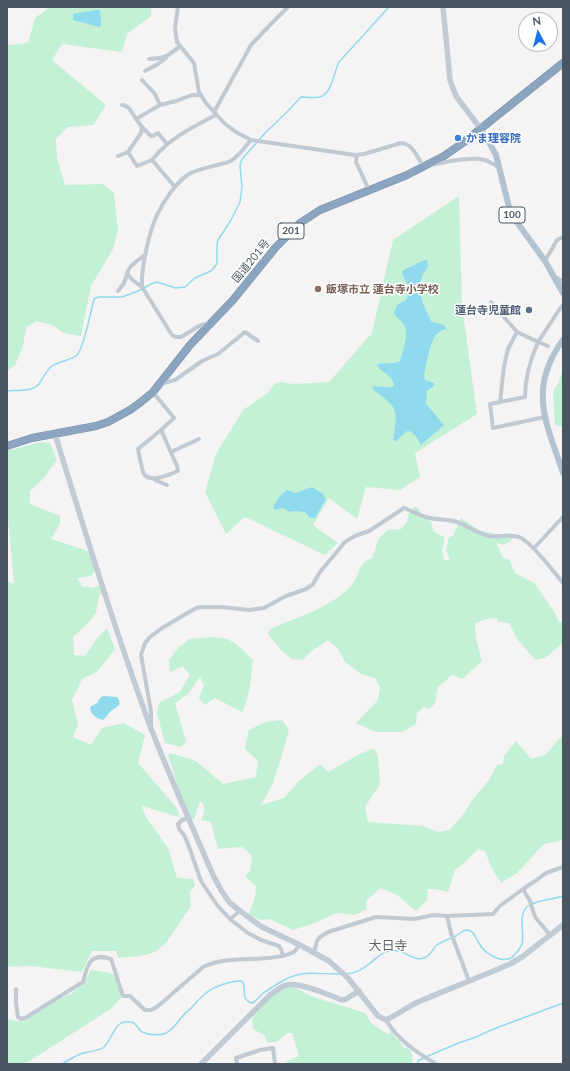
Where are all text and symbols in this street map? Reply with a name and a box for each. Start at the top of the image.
north arrow [518,12,558,52]
text: N [532,14,542,28]
place label: かま理容院 [466,131,521,145]
marker: かま理容院 [453,133,463,143]
road number: 100 [499,207,525,223]
road number: 201 [278,223,304,239]
street label: 国道201号 [229,237,273,285]
place label: 飯塚市立 蓮台寺小学校 [326,282,439,296]
marker: 飯塚市立 蓮台寺小学校 [313,284,323,294]
place label: 蓮台寺児童館 [455,303,521,317]
marker: 蓮台寺児童館 [524,305,534,315]
district label: 大日寺 [369,938,407,954]

